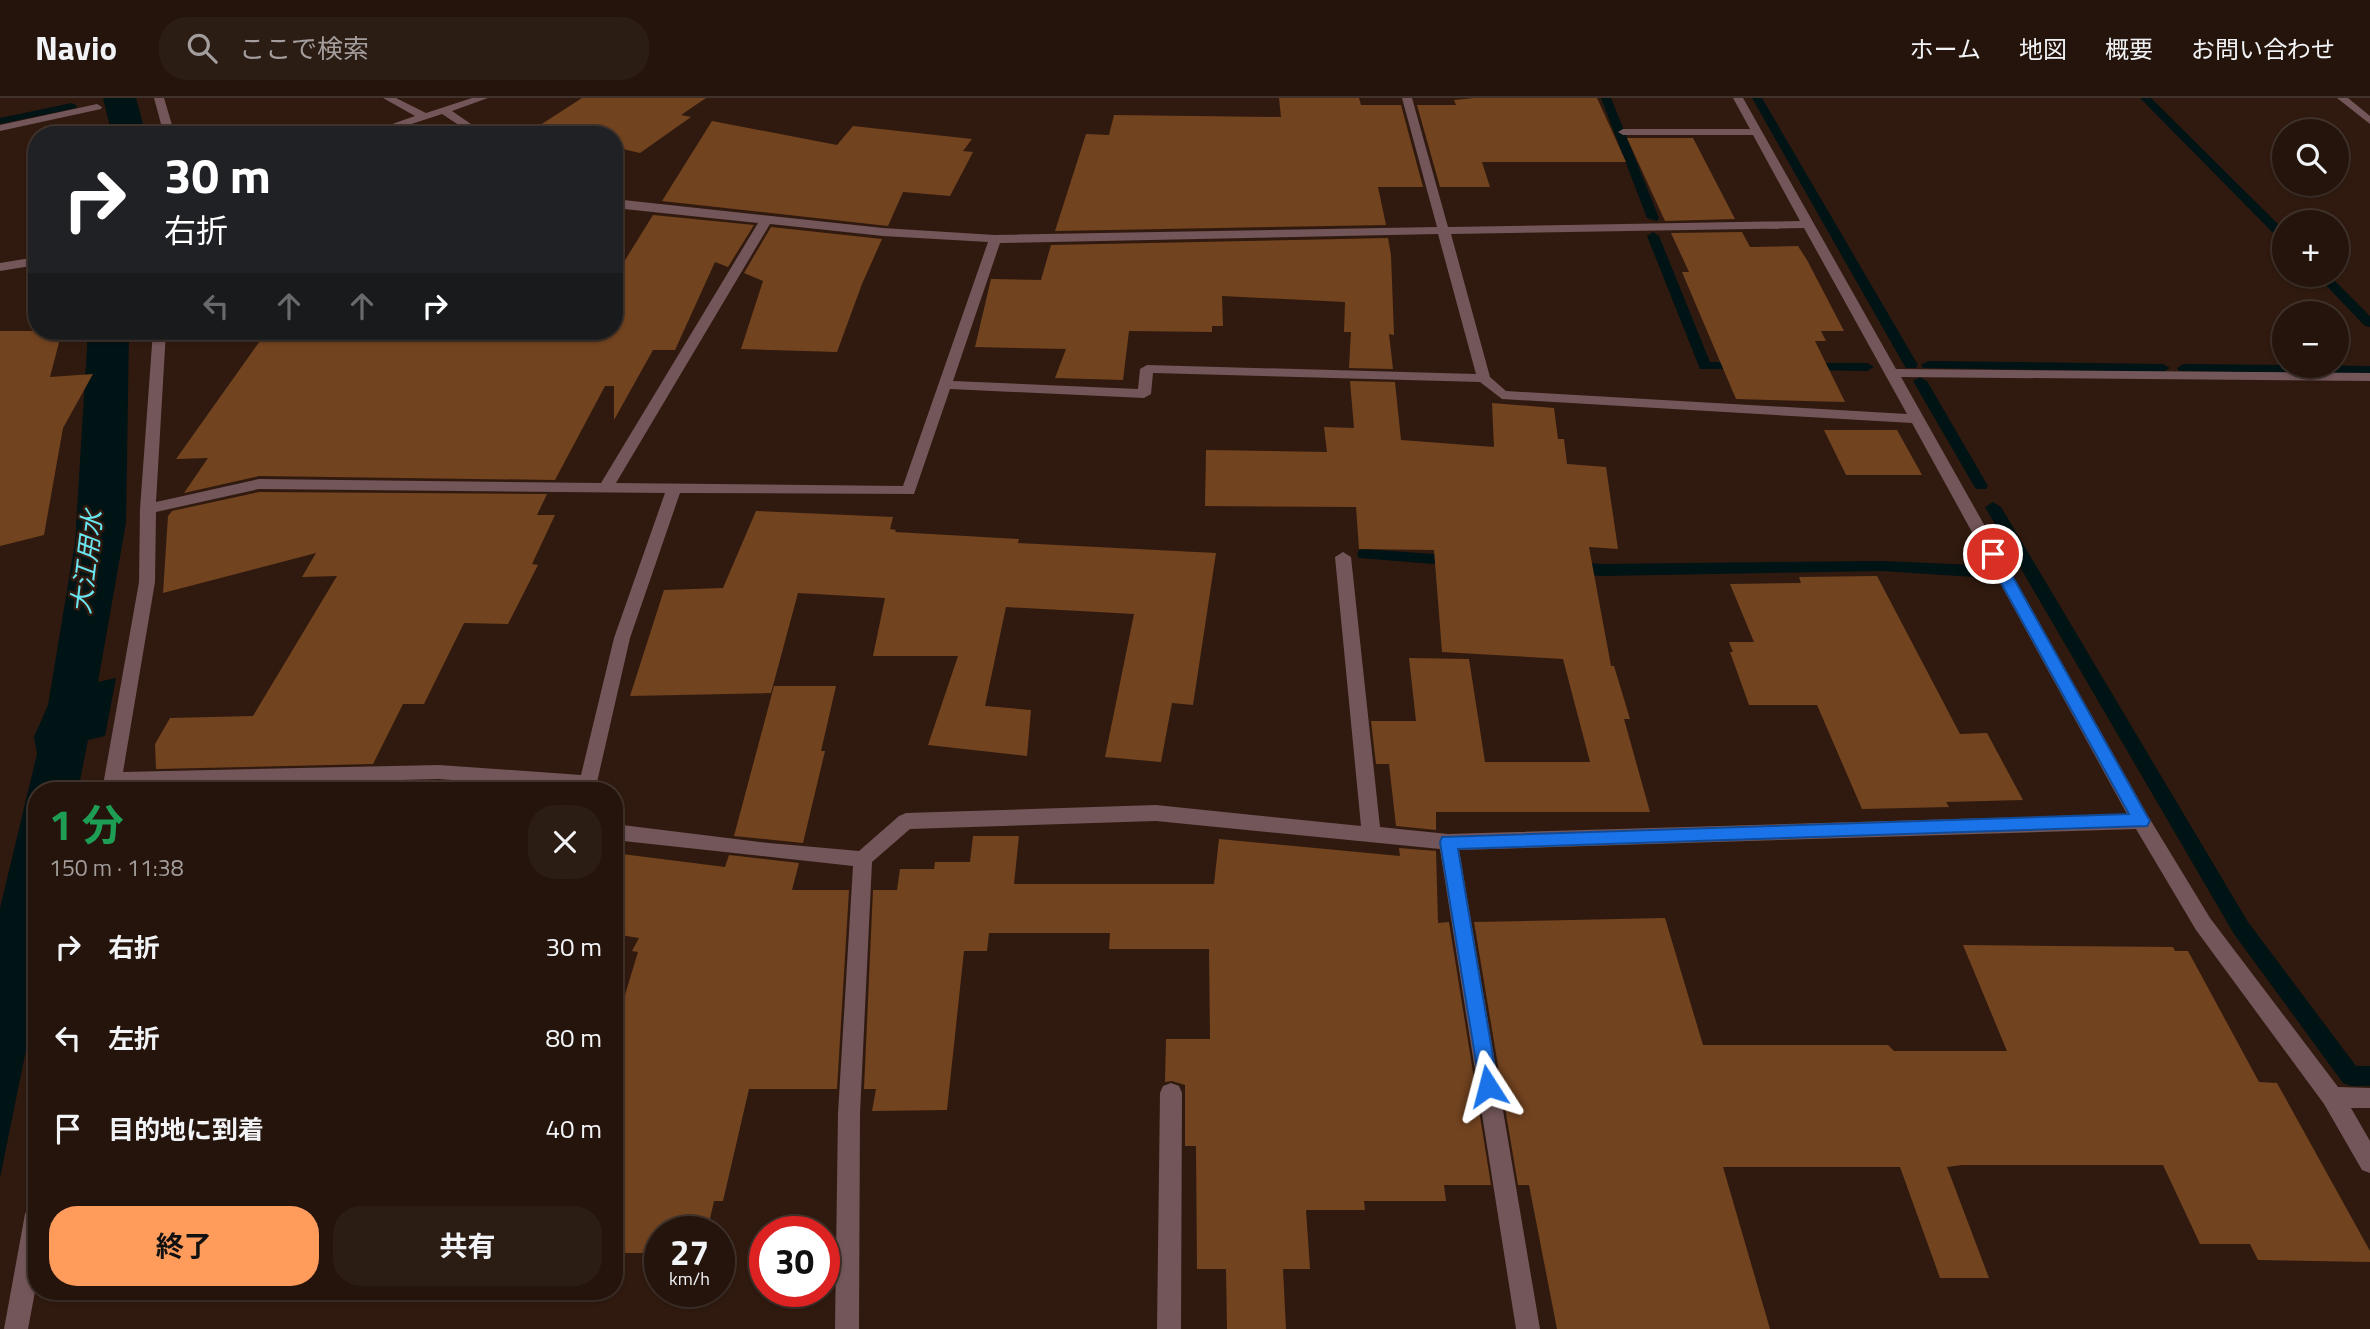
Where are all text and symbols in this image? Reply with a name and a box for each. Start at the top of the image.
search box [159,17,649,80]
text: Navio [35,23,117,73]
icon: search [183,29,221,67]
text: ここで検索 [239,29,369,68]
text: ホーム [1910,31,1981,67]
text: 地図 [2019,31,2067,67]
text: 概要 [2105,31,2153,67]
text: お問い合わせ [2191,31,2335,67]
map controls [2272,119,2349,378]
button: search [2272,119,2349,196]
text: 30 m [164,137,271,212]
icon: right [49,154,140,245]
text: 右折 [164,206,228,254]
button: + [2272,210,2349,287]
icon: left [197,287,235,325]
icon: ahead [270,287,308,325]
icon: ahead [343,287,381,325]
icon: right [416,287,454,325]
button: − [2272,301,2349,378]
water label: 大江用水 [61,505,113,616]
pin [1963,524,2023,584]
icon: arrive [1974,535,2012,573]
text: 1 分 [49,792,124,856]
button: close [528,805,602,879]
text: 150 m · 11:38 [49,850,184,885]
text: 30 m [545,927,602,966]
icon: right [49,928,87,966]
text: 右折 [108,928,160,967]
text: 80 m [545,1018,602,1057]
icon: left [49,1019,87,1057]
text: 左折 [108,1019,160,1058]
position arrow [1451,1049,1525,1123]
text: 40 m [545,1109,602,1148]
icon: arrive [49,1110,87,1148]
text: 目的地に到着 [108,1110,264,1149]
button: 終了 [49,1206,319,1286]
button: 共有 [333,1206,602,1286]
speed limit sign: 30 [749,1216,840,1307]
text: 27 [670,1225,709,1279]
text: km/h [669,1265,710,1292]

